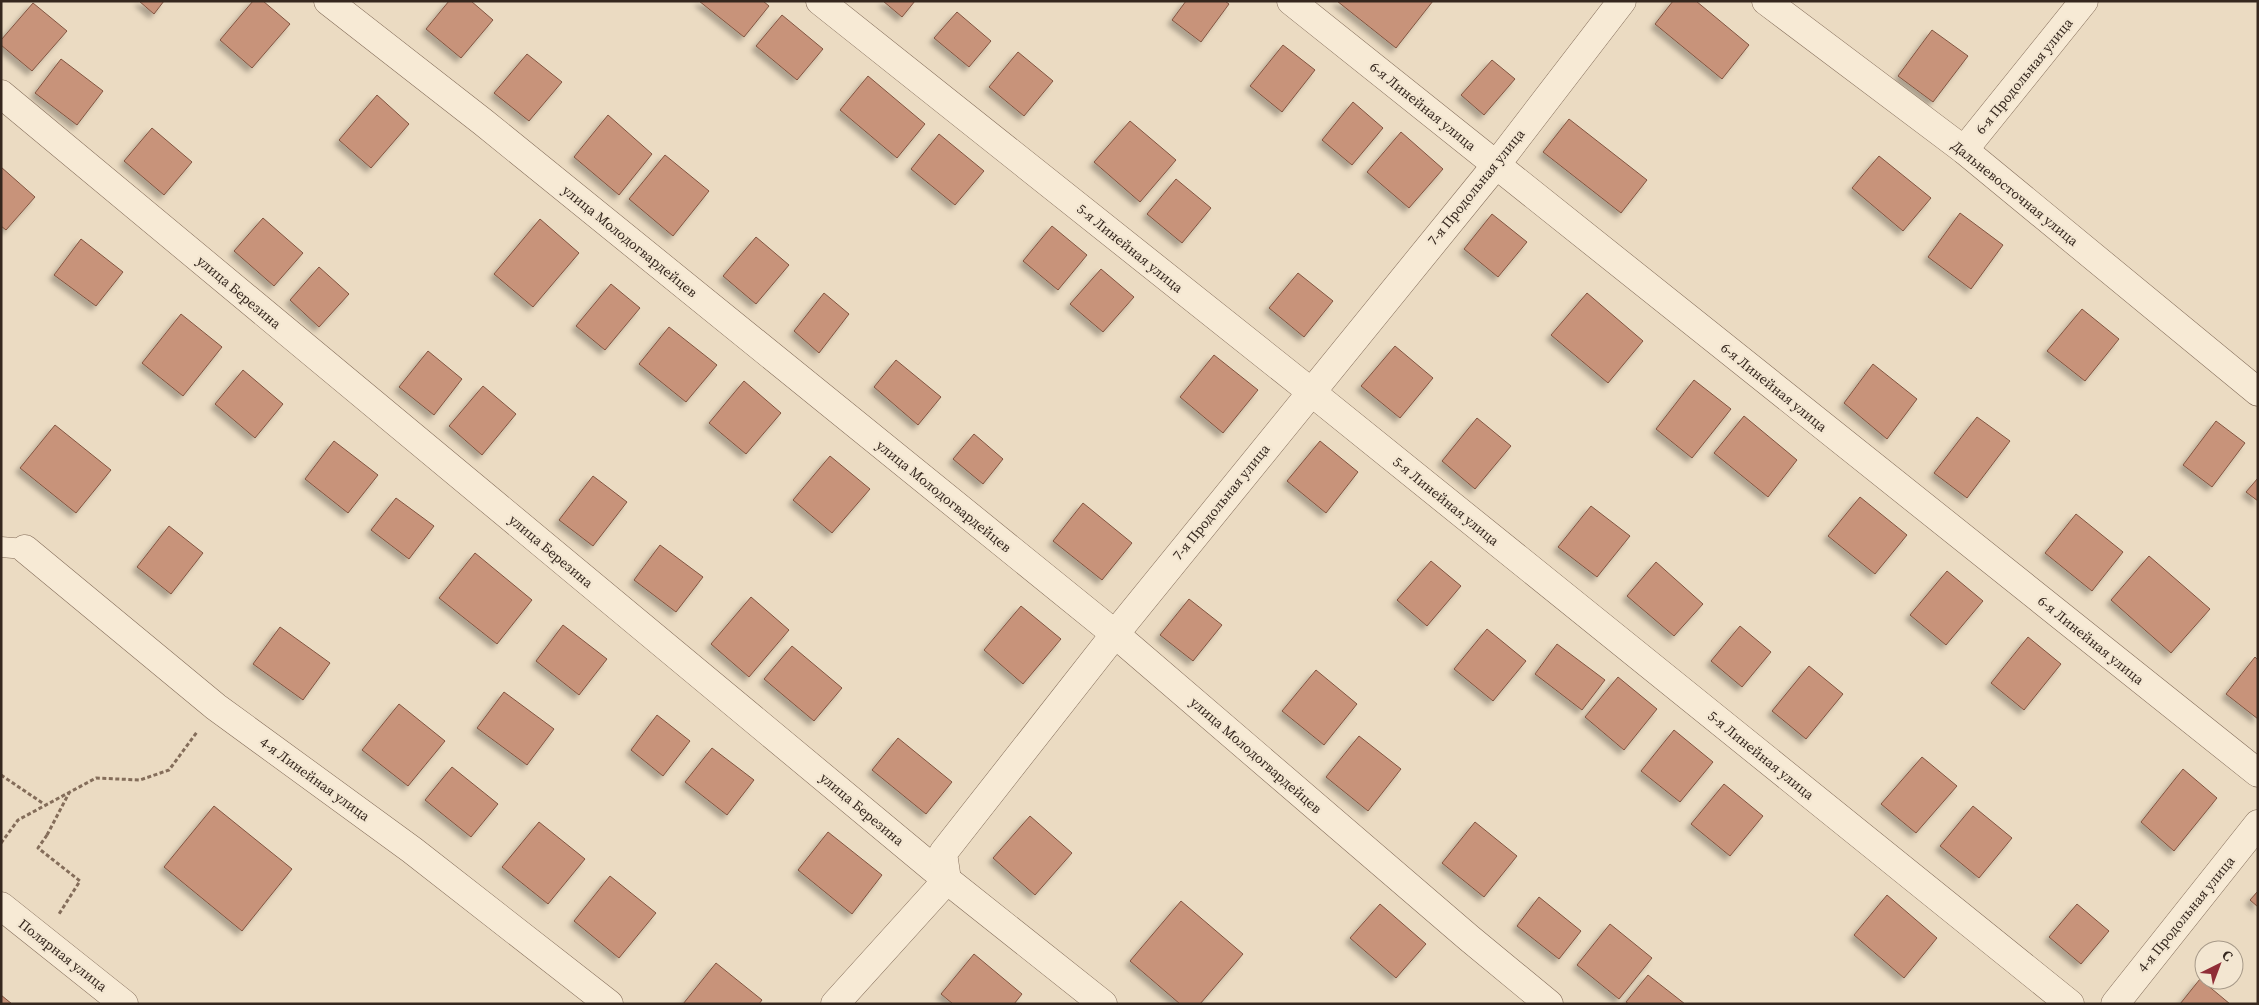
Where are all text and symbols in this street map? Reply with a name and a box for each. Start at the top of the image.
street label: 6-я Продольная улица [1971,13,2078,139]
street label: 6-я Линейная улица [1365,57,1481,156]
street label: 7-я Продольная улица [1423,124,1530,250]
street label: Дальневосточная улица [1947,135,2083,251]
street label: улица Молодогвардейцев [558,180,702,302]
street label: 5-я Линейная улица [1072,199,1188,298]
street label: улица Березина [192,251,286,334]
street label: 6-я Линейная улица [1716,338,1832,437]
street label: улица Молодогвардейцев [872,435,1016,557]
street label: 7-я Продольная улица [1168,439,1275,565]
street label: 5-я Линейная улица [1388,452,1504,551]
street label: улица Березина [504,510,598,593]
street label: 6-я Линейная улица [2033,591,2149,690]
street label: улица Молодогвардейцев [1186,692,1326,818]
street label: 5-я Линейная улица [1703,706,1819,805]
street label: 4-я Линейная улица [256,732,375,826]
street label: улица Березина [815,768,909,851]
street label: 4-я Продольная улица [2133,851,2240,977]
street label: Полярная улица [14,914,112,997]
north arrow [2194,940,2244,990]
text: С [2218,945,2238,966]

